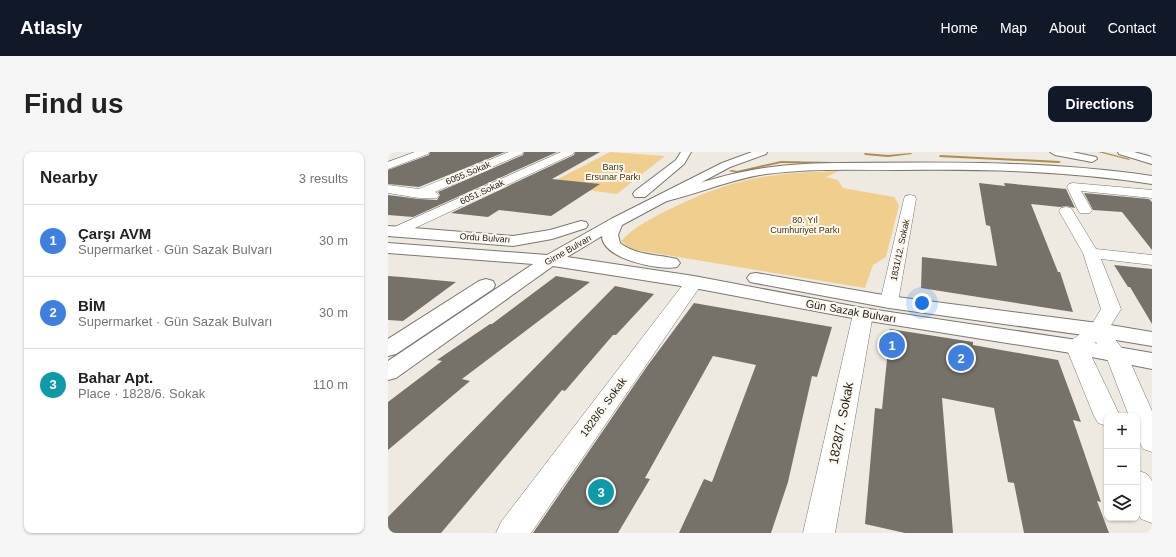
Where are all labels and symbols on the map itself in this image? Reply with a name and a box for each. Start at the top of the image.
street label: 6055.Sokak [444,159,492,187]
park label: Barış Ersunar Parkı [585,162,641,182]
street label: 6051.Sokak [458,177,506,207]
park label: 80. Yıl Cumhuriyet Parkı [770,215,840,235]
street label: 1831/12. Sokak [889,218,911,282]
street label: Ordu Bulvarı [459,231,511,245]
street label: Girne Bulvarı [543,233,593,267]
your location [912,293,932,313]
street label: Gün Sazak Bulvarı [805,297,897,325]
pin: 1 [879,330,905,360]
pin: 2 [948,343,974,373]
street label: 1828/6. Sokak [577,375,629,439]
street label: 1828/7. Sokak [826,380,856,465]
pin: 3 [588,477,614,507]

